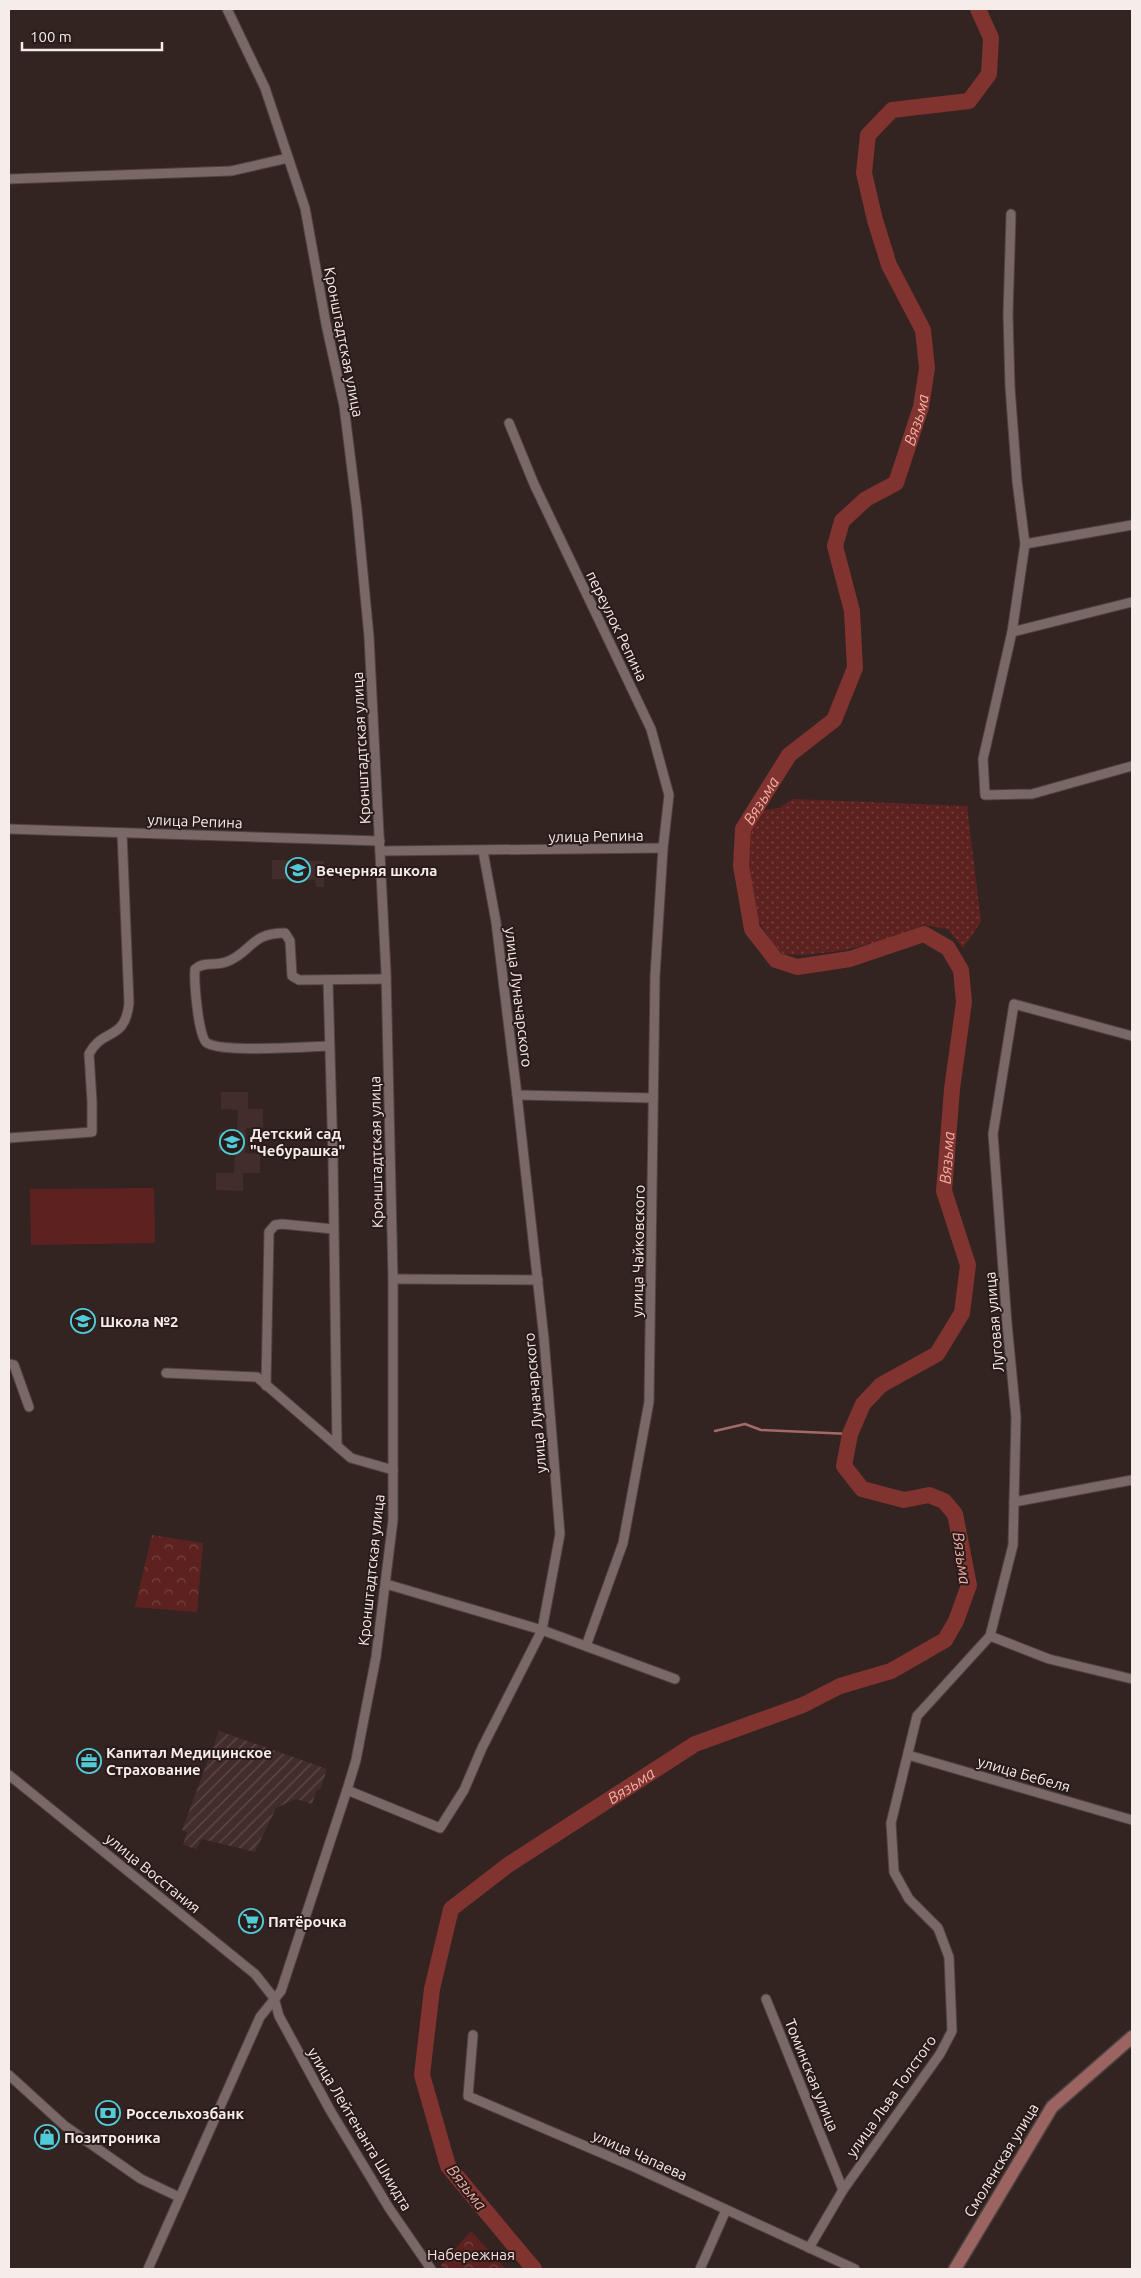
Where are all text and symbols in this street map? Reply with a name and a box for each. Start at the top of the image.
scale bar [22,20,162,52]
text: 100 m [30,28,72,45]
street label: Кронштадтская улица [321,266,367,418]
water label: Вязьма [900,392,932,448]
street label: переулок Репина [583,568,651,684]
street label: Кронштадтская улица [349,671,373,825]
water label: Вязьма [739,773,782,828]
street label: улица Репина [147,811,243,831]
street label: улица Репина [548,827,644,845]
school or university icon: Вечерняя школа [285,857,311,883]
place label: Вечерняя школа [316,862,437,879]
street label: улица Луначарского [502,926,536,1068]
street label: Кронштадтская улица [366,1076,386,1228]
place label: Детский сад "Чебурашка" [250,1125,345,1159]
school or university icon: Детский сад "Чебурашка" [219,1129,245,1155]
water label: Вязьма [936,1130,958,1185]
street label: улица Чайковского [628,1184,648,1318]
street label: Луговая улица [981,1271,1007,1373]
school or university icon: Школа №2 [70,1308,96,1334]
place label: Школа №2 [100,1313,178,1330]
street label: улица Луначарского [520,1332,550,1474]
street label: Кронштадтская улица [355,1493,387,1647]
water label: Вязьма [949,1531,975,1586]
place label: Капитал Медицинское Страхование [106,1744,272,1778]
office icon: Капитал Медицинское Страхование [76,1748,102,1774]
street label: улица Бебеля [976,1753,1072,1795]
water label: Вязьма [604,1763,658,1807]
street label: улица Восстания [102,1830,204,1916]
supermarket icon: Пятёрочка [238,1908,264,1934]
place label: Пятёрочка [268,1913,347,1930]
street label: Томинская улица [782,2016,842,2134]
street label: улица Льва Толстого [843,2032,939,2160]
street label: улица Лейтенанта Шмидта [304,2044,416,2214]
bank icon: Россельхозбанк [95,2100,121,2126]
street label: Смоленская улица [960,2100,1042,2220]
place label: Россельхозбанк [126,2105,244,2122]
shop icon: Позитроника [34,2124,60,2150]
street label: улица Чапаева [590,2126,690,2184]
place label: Позитроника [64,2129,161,2146]
water label: Вязьма [444,2161,491,2214]
park label: Набережная [427,2246,515,2263]

